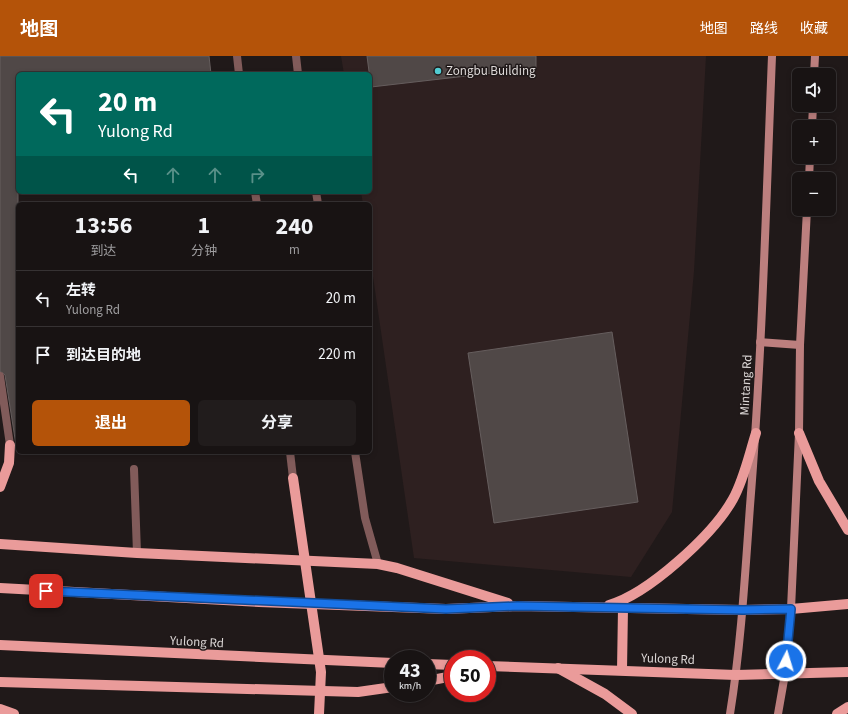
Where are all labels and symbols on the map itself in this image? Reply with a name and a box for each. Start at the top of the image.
place label: Zongbu Building [446,62,536,80]
marker: Zongbu Building [433,66,443,76]
street label: Mintang Rd [735,354,757,416]
pin [29,574,63,608]
street label: Yulong Rd [169,632,224,652]
position arrow [765,640,807,682]
street label: Yulong Rd [640,649,695,669]
speed limit sign: 50 [444,650,496,702]

